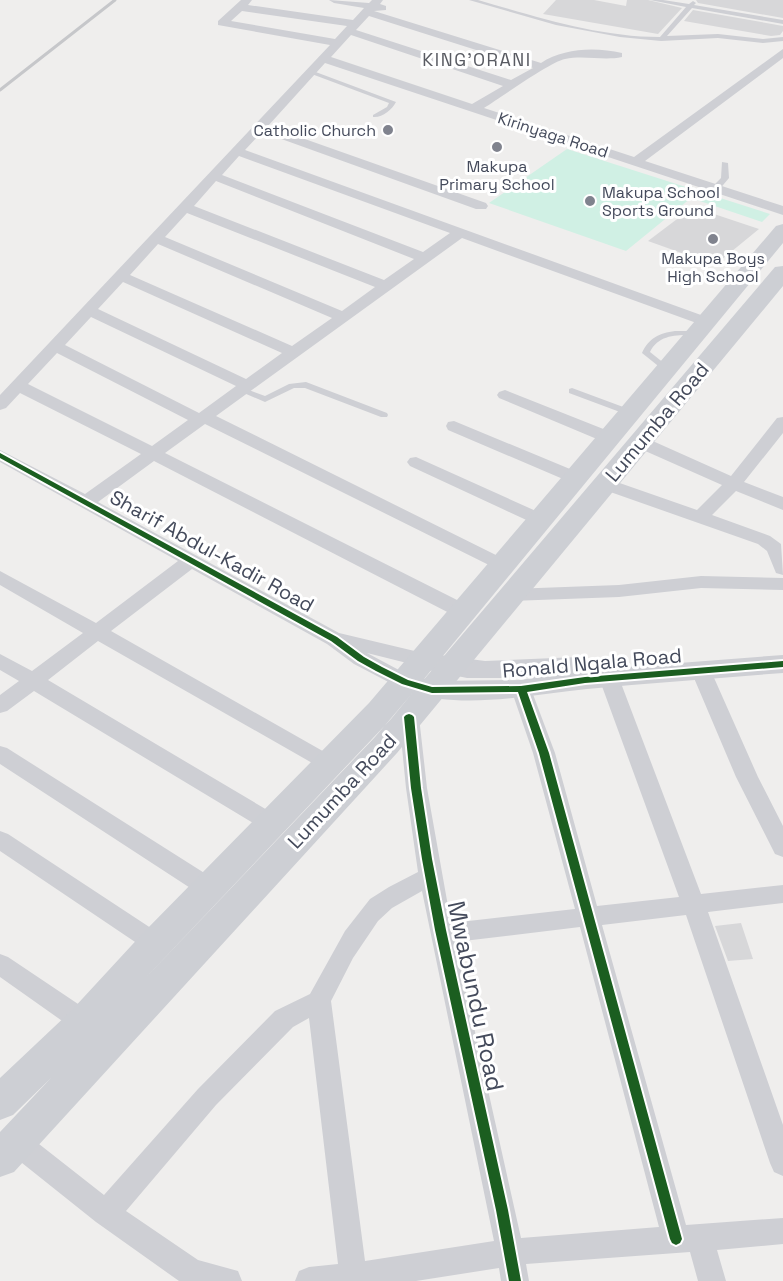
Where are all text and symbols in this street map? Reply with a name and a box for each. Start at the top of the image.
district label: KING'ORANI [422,48,532,71]
street label: Kirinyaga Road [495,107,611,163]
place label: Catholic Church [254,120,376,141]
marker: Catholic Church [381,123,395,137]
marker: Makupa Primary School [490,140,504,154]
place label: Makupa Primary School [439,156,555,195]
place label: Makupa School Sports Ground [602,182,720,221]
marker: Makupa School Sports Ground [583,194,597,208]
marker: Makupa Boys High School [706,232,720,246]
place label: Makupa Boys High School [661,248,765,287]
street label: Lumumba Road [599,357,715,487]
street label: Sharif Abdul-Kadir Road [105,484,319,618]
street label: Ronald Ngala Road [501,642,683,684]
street label: Lumumba Road [282,728,402,854]
street label: Mwabundu Road [441,898,511,1094]

